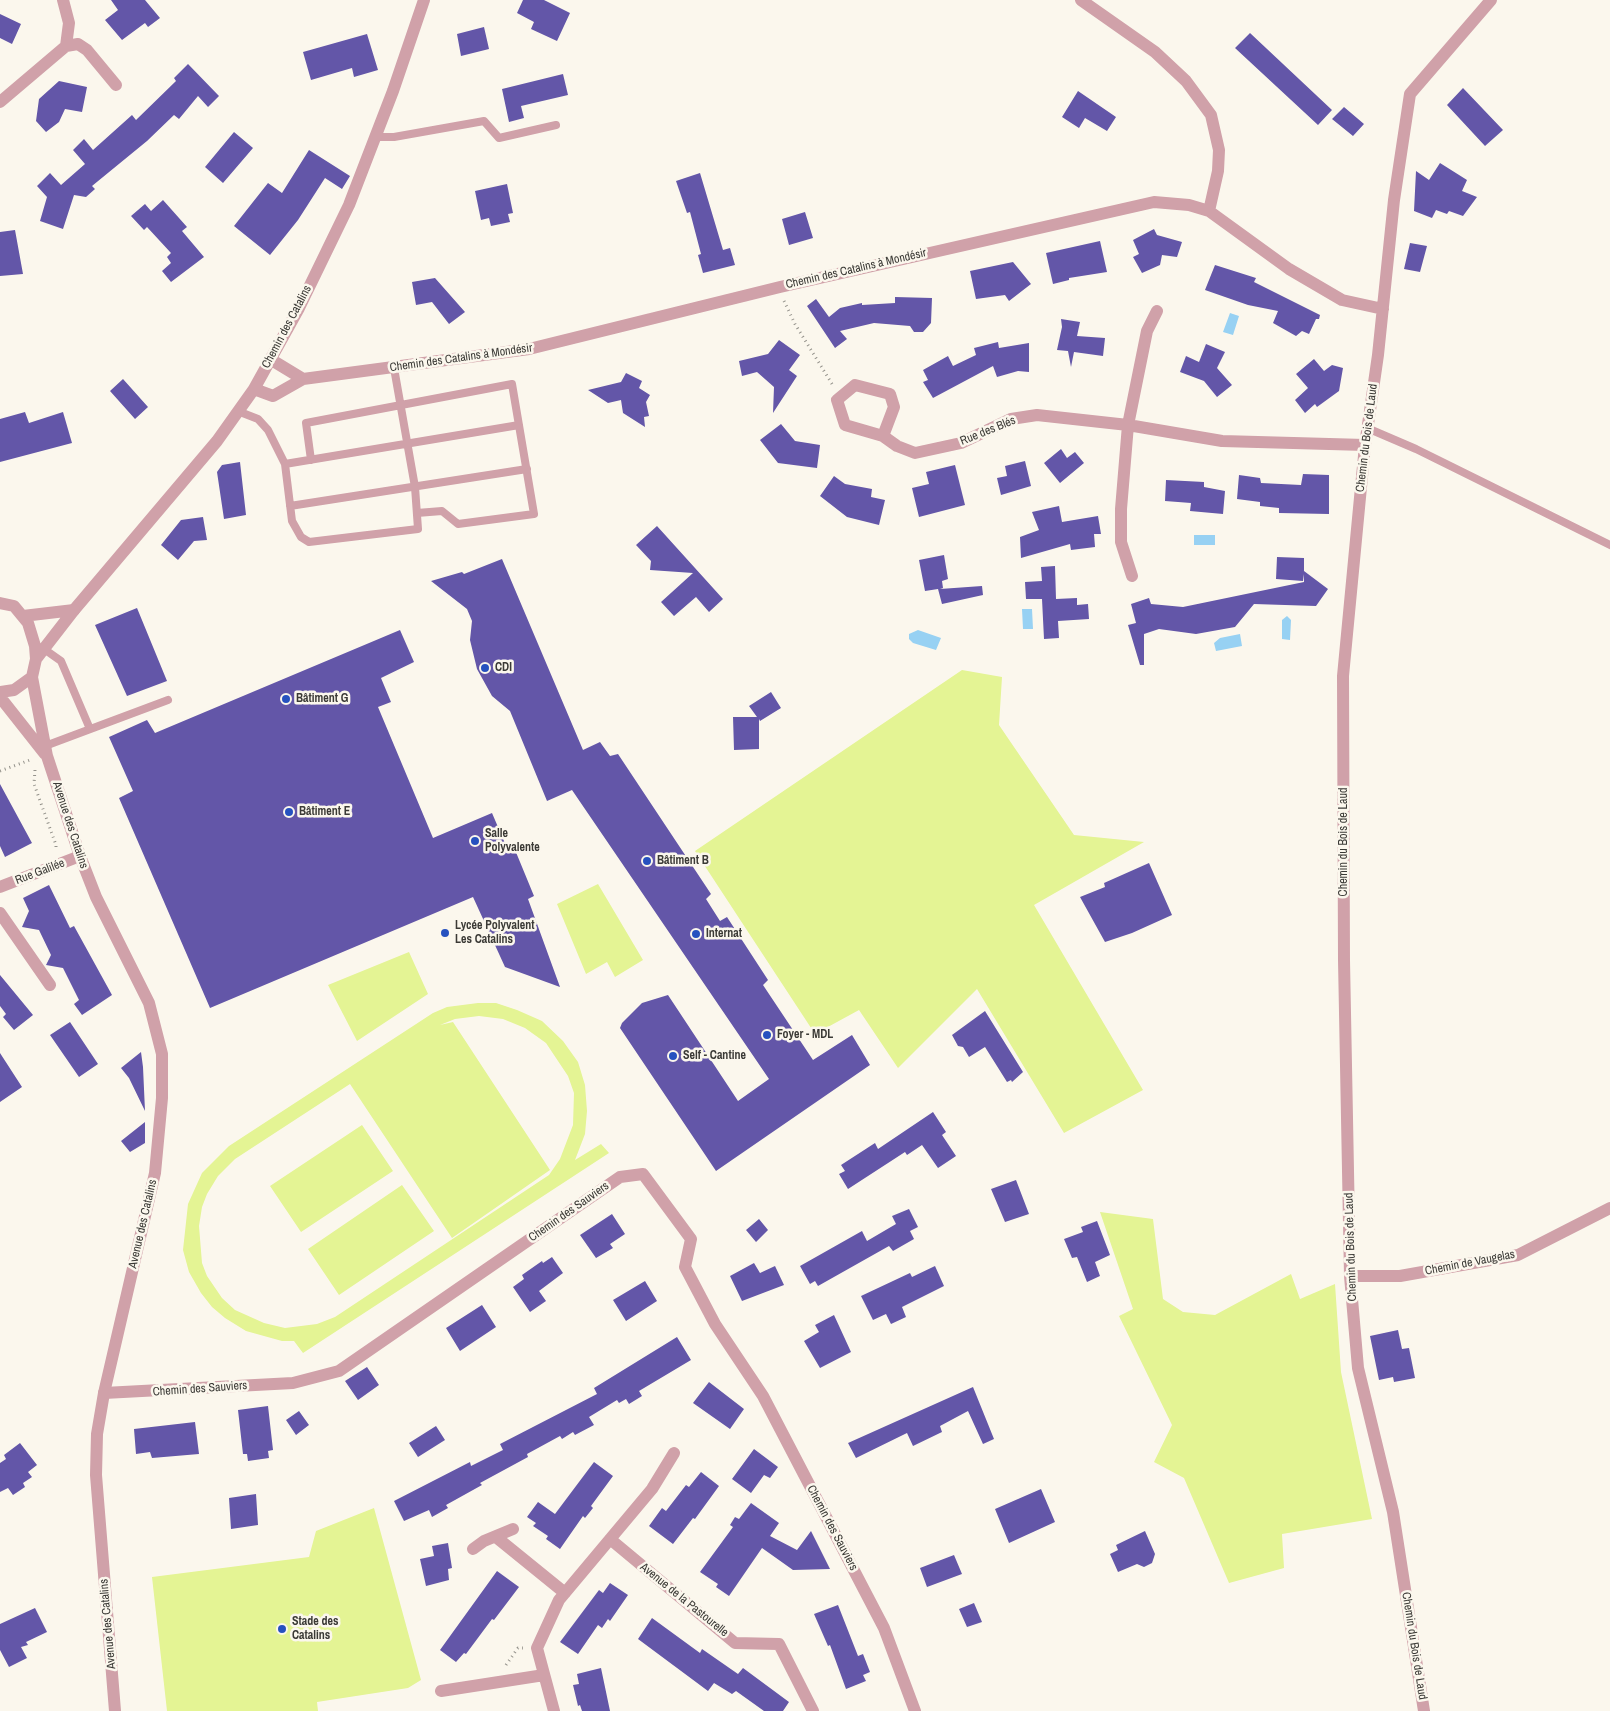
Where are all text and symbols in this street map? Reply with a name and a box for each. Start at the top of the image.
street label: Chemin des Catalins à Mondésir [784,246,928,292]
street label: Chemin des Catalins [259,283,315,371]
street label: Chemin des Catalins à Mondésir [389,341,533,375]
street label: Chemin du Bois de Laud [1353,383,1381,493]
street label: Rue des Blés [958,413,1018,449]
place label: CDI [495,661,512,675]
marker: CDI [479,662,491,674]
place label: Bâtiment G [296,692,348,706]
marker: Bâtiment G [280,693,292,705]
street label: Avenue des Catalins [49,780,91,870]
street label: Chemin du Bois de Laud [1337,788,1351,896]
place label: Bâtiment E [299,805,350,819]
marker: Bâtiment E [283,806,295,818]
place label: Salle Polyvalente [485,827,540,855]
marker: Salle Polyvalente [469,835,481,847]
place label: Bâtiment B [657,854,709,868]
marker: Bâtiment B [641,855,653,867]
street label: Rue Galilée [13,856,67,888]
place label: Lycée Polyvalent Les Catalins [455,919,534,947]
marker: Lycée Polyvalent Les Catalins [439,927,451,939]
place label: Internat [706,927,742,941]
marker: Internat [690,928,702,940]
place label: Foyer - MDL [777,1028,833,1042]
marker: Foyer - MDL [761,1029,773,1041]
place label: Self - Cantine [683,1049,746,1063]
marker: Self - Cantine [667,1050,679,1062]
street label: Avenue des Catalins [126,1178,160,1270]
street label: Chemin des Sauviers [526,1179,612,1245]
street label: Chemin du Bois de Laud [1342,1192,1360,1302]
street label: Chemin de Vaugelas [1424,1247,1516,1279]
street label: Chemin des Sauviers [152,1379,248,1399]
street label: Chemin des Sauviers [803,1483,861,1573]
street label: Avenue de la Pastourelle [637,1560,731,1640]
street label: Avenue des Catalins [97,1578,119,1670]
street label: Chemin du Bois de Laud [1398,1591,1430,1701]
place label: Stade des Catalins [292,1615,338,1643]
marker: Stade des Catalins [276,1623,288,1635]

